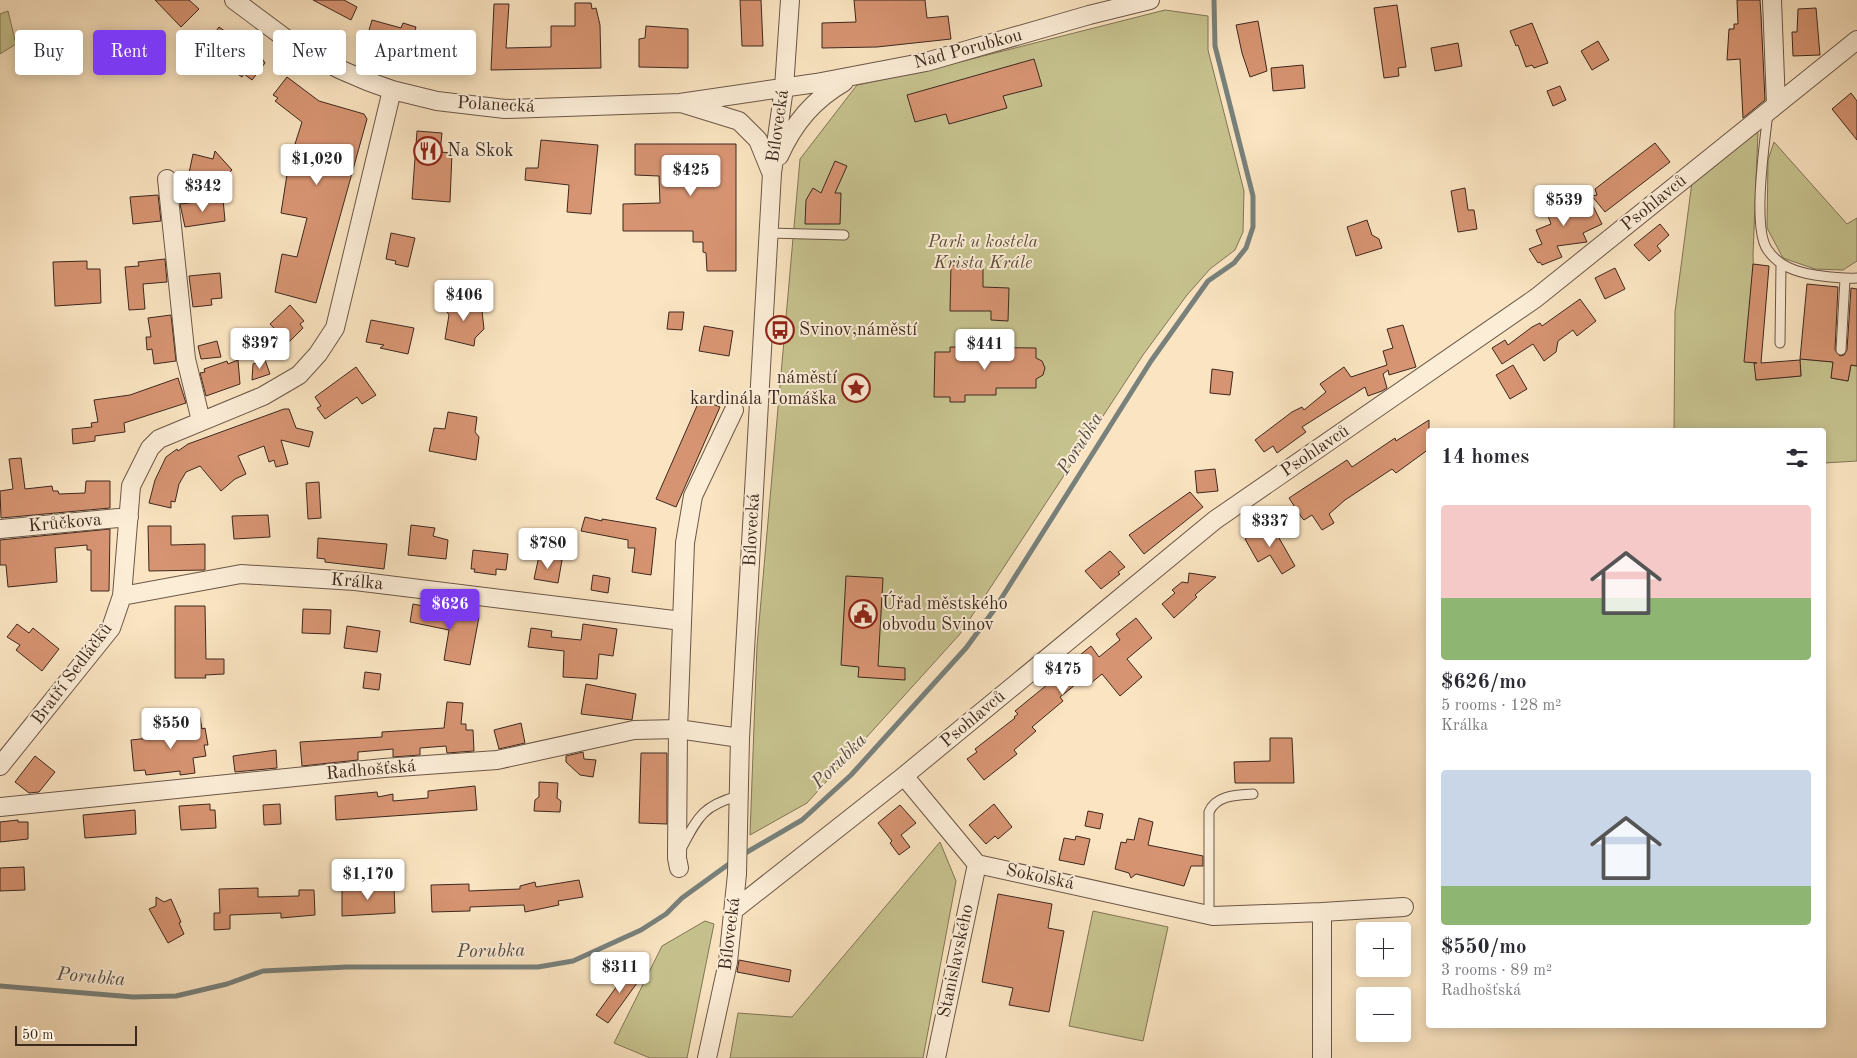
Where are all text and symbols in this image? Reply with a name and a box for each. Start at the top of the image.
street label: Nad Porubkou [912,26,1025,72]
chip: Buy [15,30,83,75]
chip: Rent [93,30,166,75]
chip: Filters [176,30,263,75]
chip: New [273,30,346,75]
chip: Apartment [356,30,476,75]
street label: Bílovecká [764,88,792,164]
street label: Polanecká [457,94,536,116]
restaurant icon: Na Skok [413,136,443,166]
place label: Na Skok [447,142,514,160]
pin: $1,020 [276,144,358,186]
text: $1,020 [292,152,342,168]
pin: $425 [661,154,721,197]
text: $425 [672,163,710,179]
pin: $342 [173,170,233,213]
street label: Psohlavců [1618,171,1690,235]
text: $342 [184,179,222,195]
pin: $539 [1534,184,1594,227]
text: $539 [1545,193,1583,209]
park label: Park u kostela Krista Krále [927,233,1038,272]
pin: $406 [434,280,494,322]
text: $406 [445,288,483,304]
bus stop icon: Svinov,náměstí [765,315,795,345]
place label: Svinov,náměstí [799,321,917,339]
pin: $397 [230,328,290,370]
pin: $441 [955,328,1015,371]
text: $397 [241,336,279,352]
text: $441 [966,337,1004,353]
place label: náměstí kardinála Tomáška [690,369,837,408]
place icon: náměstí kardinála Tomáška [841,373,871,403]
water label: Porubka [1054,410,1107,479]
street label: Psohlavců [1278,421,1353,480]
icon: filters [1783,444,1811,472]
text: 14 homes [1441,447,1529,468]
street label: Bílovecká [741,493,763,567]
pin: $337 [1240,506,1300,548]
street label: Krůčkova [27,511,103,535]
text: $337 [1251,514,1289,530]
pin: $780 [518,528,578,570]
text: $780 [529,536,567,552]
icon: home [1581,538,1671,628]
street label: Králka [330,571,384,593]
pin: $626 [420,588,480,631]
place label: Úřad městského obvodu Svinov [882,590,1008,634]
text: $626 [431,597,469,613]
public building icon: Úřad městského obvodu Svinov [848,599,878,629]
street label: Bratří Sedláčků [28,620,116,728]
pin: $475 [1033,654,1093,696]
text: $475 [1044,662,1082,678]
text: $626/mo [1441,672,1527,693]
street label: Psohlavců [937,687,1009,751]
text: 5 rooms · 128 m² [1441,698,1561,714]
pin: $550 [141,708,201,750]
text: $550 [152,716,190,732]
text: Králka [1441,718,1488,734]
water label: Porubka [808,731,871,794]
street label: Radhošťská [325,757,417,783]
icon: home [1581,803,1671,893]
pin: $1,170 [327,858,409,901]
street label: Sokolská [1004,861,1076,893]
text: $1,170 [343,867,393,883]
street label: Bílovecká [717,896,743,972]
street label: Stanislavského [935,903,977,1019]
map controls [1356,922,1411,1042]
button: + [1356,922,1411,977]
text: $550/mo [1441,937,1527,958]
water label: Porubka [455,942,526,962]
pin: $311 [590,952,650,994]
text: $311 [601,960,639,976]
text: 3 rooms · 89 m² [1441,963,1552,979]
water label: Porubka [55,965,126,990]
text: Radhošťská [1441,983,1521,999]
button: − [1356,987,1411,1042]
scale bar [15,1023,138,1046]
text: 50 m [22,1028,53,1042]

